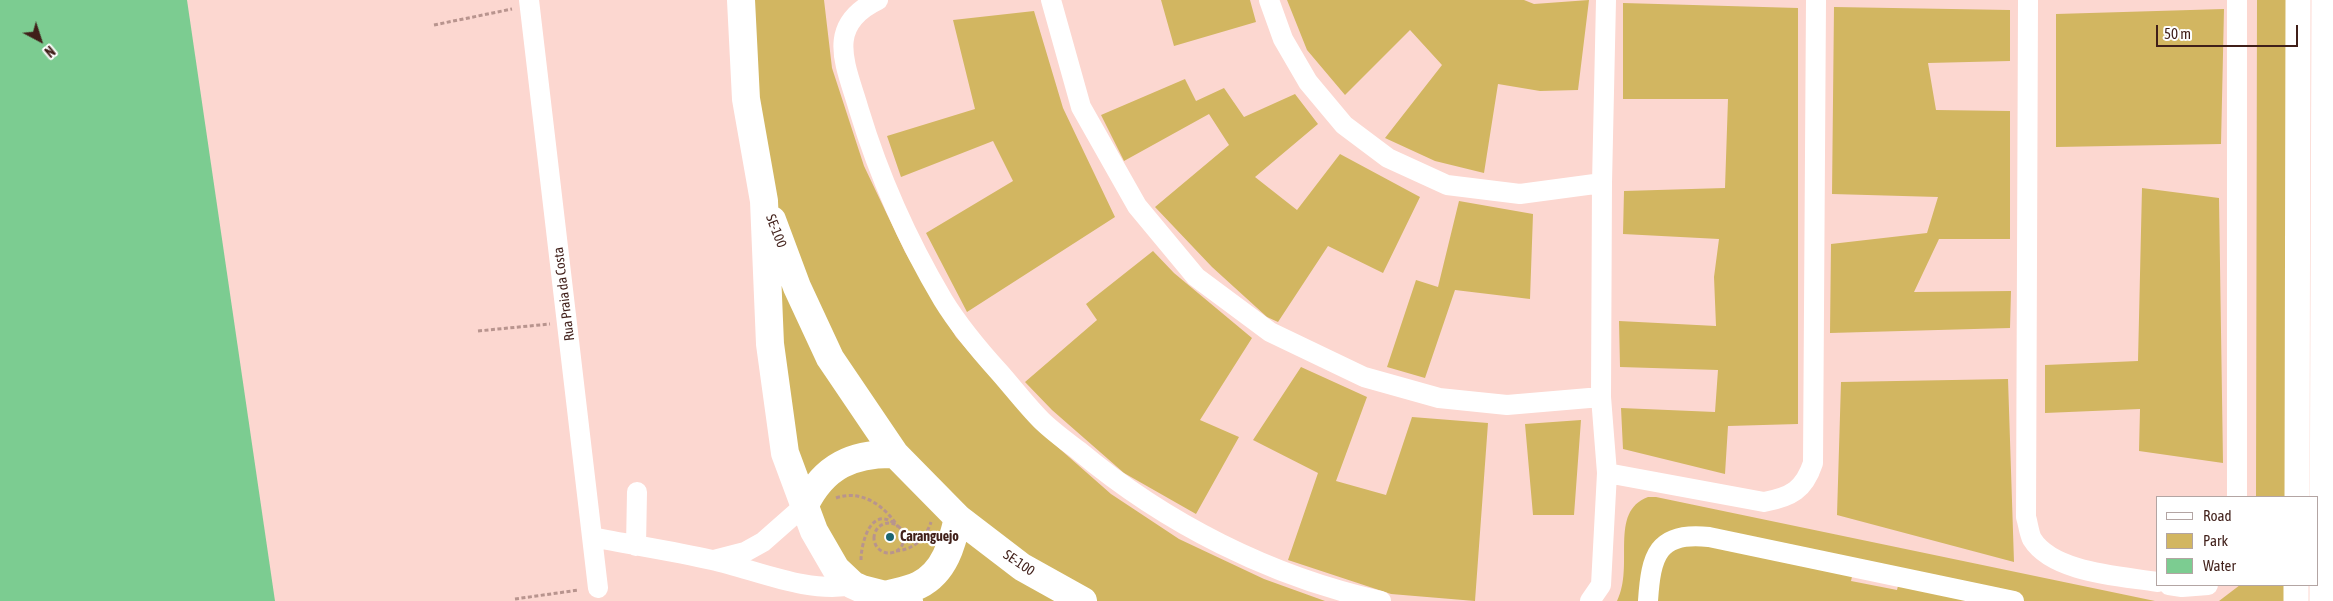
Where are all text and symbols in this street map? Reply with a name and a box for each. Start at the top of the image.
north arrow [15,15,65,65]
scale bar [2158,15,2300,47]
text: 50 m [2164,25,2191,42]
text: N [41,43,58,60]
street label: SE-100 [762,212,790,250]
street label: Rua Praia da Costa [550,246,578,342]
legend [2156,496,2318,586]
text: Road [2203,507,2232,524]
place label: Caranguejo [900,529,959,545]
marker: Caranguejo [884,531,896,543]
text: Park [2203,532,2228,549]
street label: SE-100 [1000,546,1038,580]
text: Water [2203,557,2236,574]

